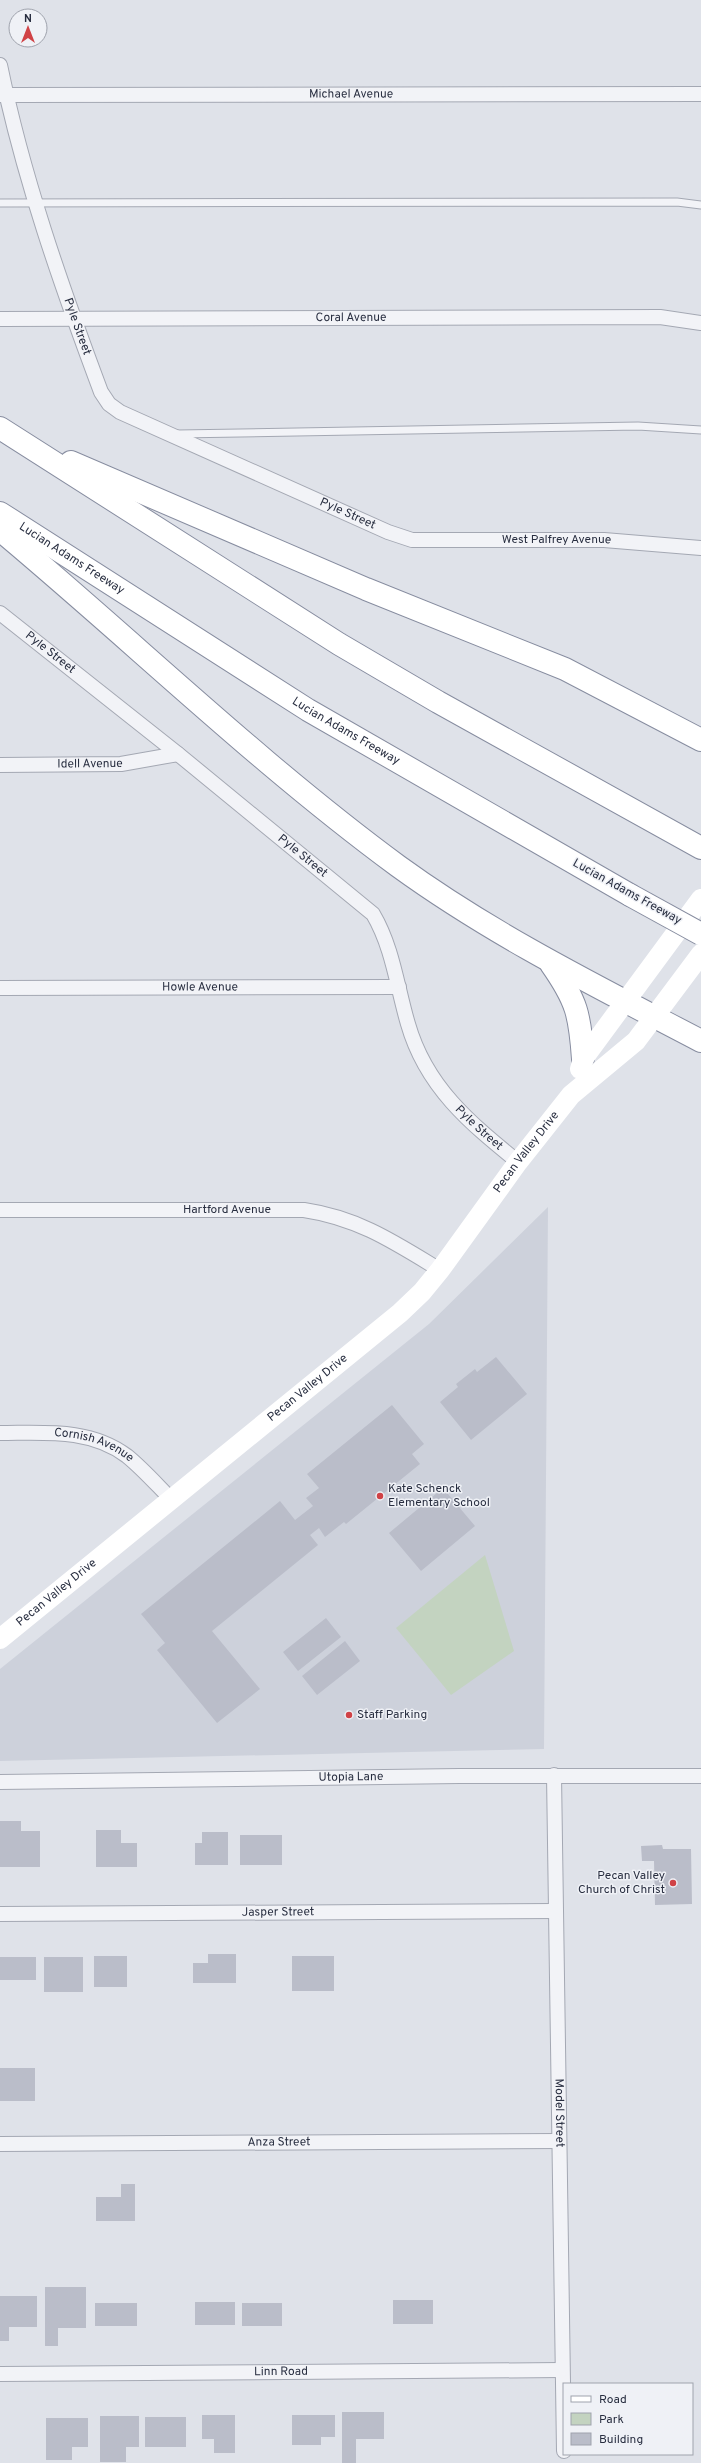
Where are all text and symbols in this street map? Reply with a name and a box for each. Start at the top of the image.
north arrow [8,8,48,48]
text: N [24,12,32,26]
street label: Michael Avenue [309,86,393,103]
street label: Pyle Street [59,296,95,358]
street label: Coral Avenue [316,310,386,326]
street label: Pyle Street [317,494,378,533]
street label: Lucian Adams Freeway [16,519,127,599]
street label: West Palfrey Avenue [502,532,612,549]
street label: Pyle Street [22,628,79,678]
street label: Lucian Adams Freeway [289,694,403,769]
street label: Idell Avenue [57,756,123,773]
street label: Pyle Street [274,831,331,881]
street label: Lucian Adams Freeway [570,855,684,929]
street label: Howle Avenue [162,979,238,996]
street label: Pyle Street [451,1102,506,1154]
street label: Pecan Valley Drive [490,1108,563,1196]
street label: Hartford Avenue [183,1202,271,1218]
street label: Pecan Valley Drive [264,1351,351,1426]
street label: Cornish Avenue [54,1425,137,1466]
place label: Kate Schenck Elementary School [388,1481,490,1511]
marker: Kate Schenck Elementary School [375,1491,385,1501]
street label: Pecan Valley Drive [13,1555,100,1630]
place label: Staff Parking [357,1707,427,1723]
marker: Staff Parking [344,1710,354,1720]
street label: Utopia Lane [318,1769,384,1786]
place label: Pecan Valley Church of Christ [578,1868,665,1898]
marker: Pecan Valley Church of Christ [668,1878,678,1888]
street label: Jasper Street [242,1904,314,1921]
street label: Model Street [550,2078,568,2148]
street label: Anza Street [247,2134,311,2151]
street label: Linn Road [254,2364,308,2380]
legend [563,2383,693,2455]
text: Road [599,2392,627,2408]
text: Park [599,2412,624,2428]
text: Building [599,2432,643,2448]

